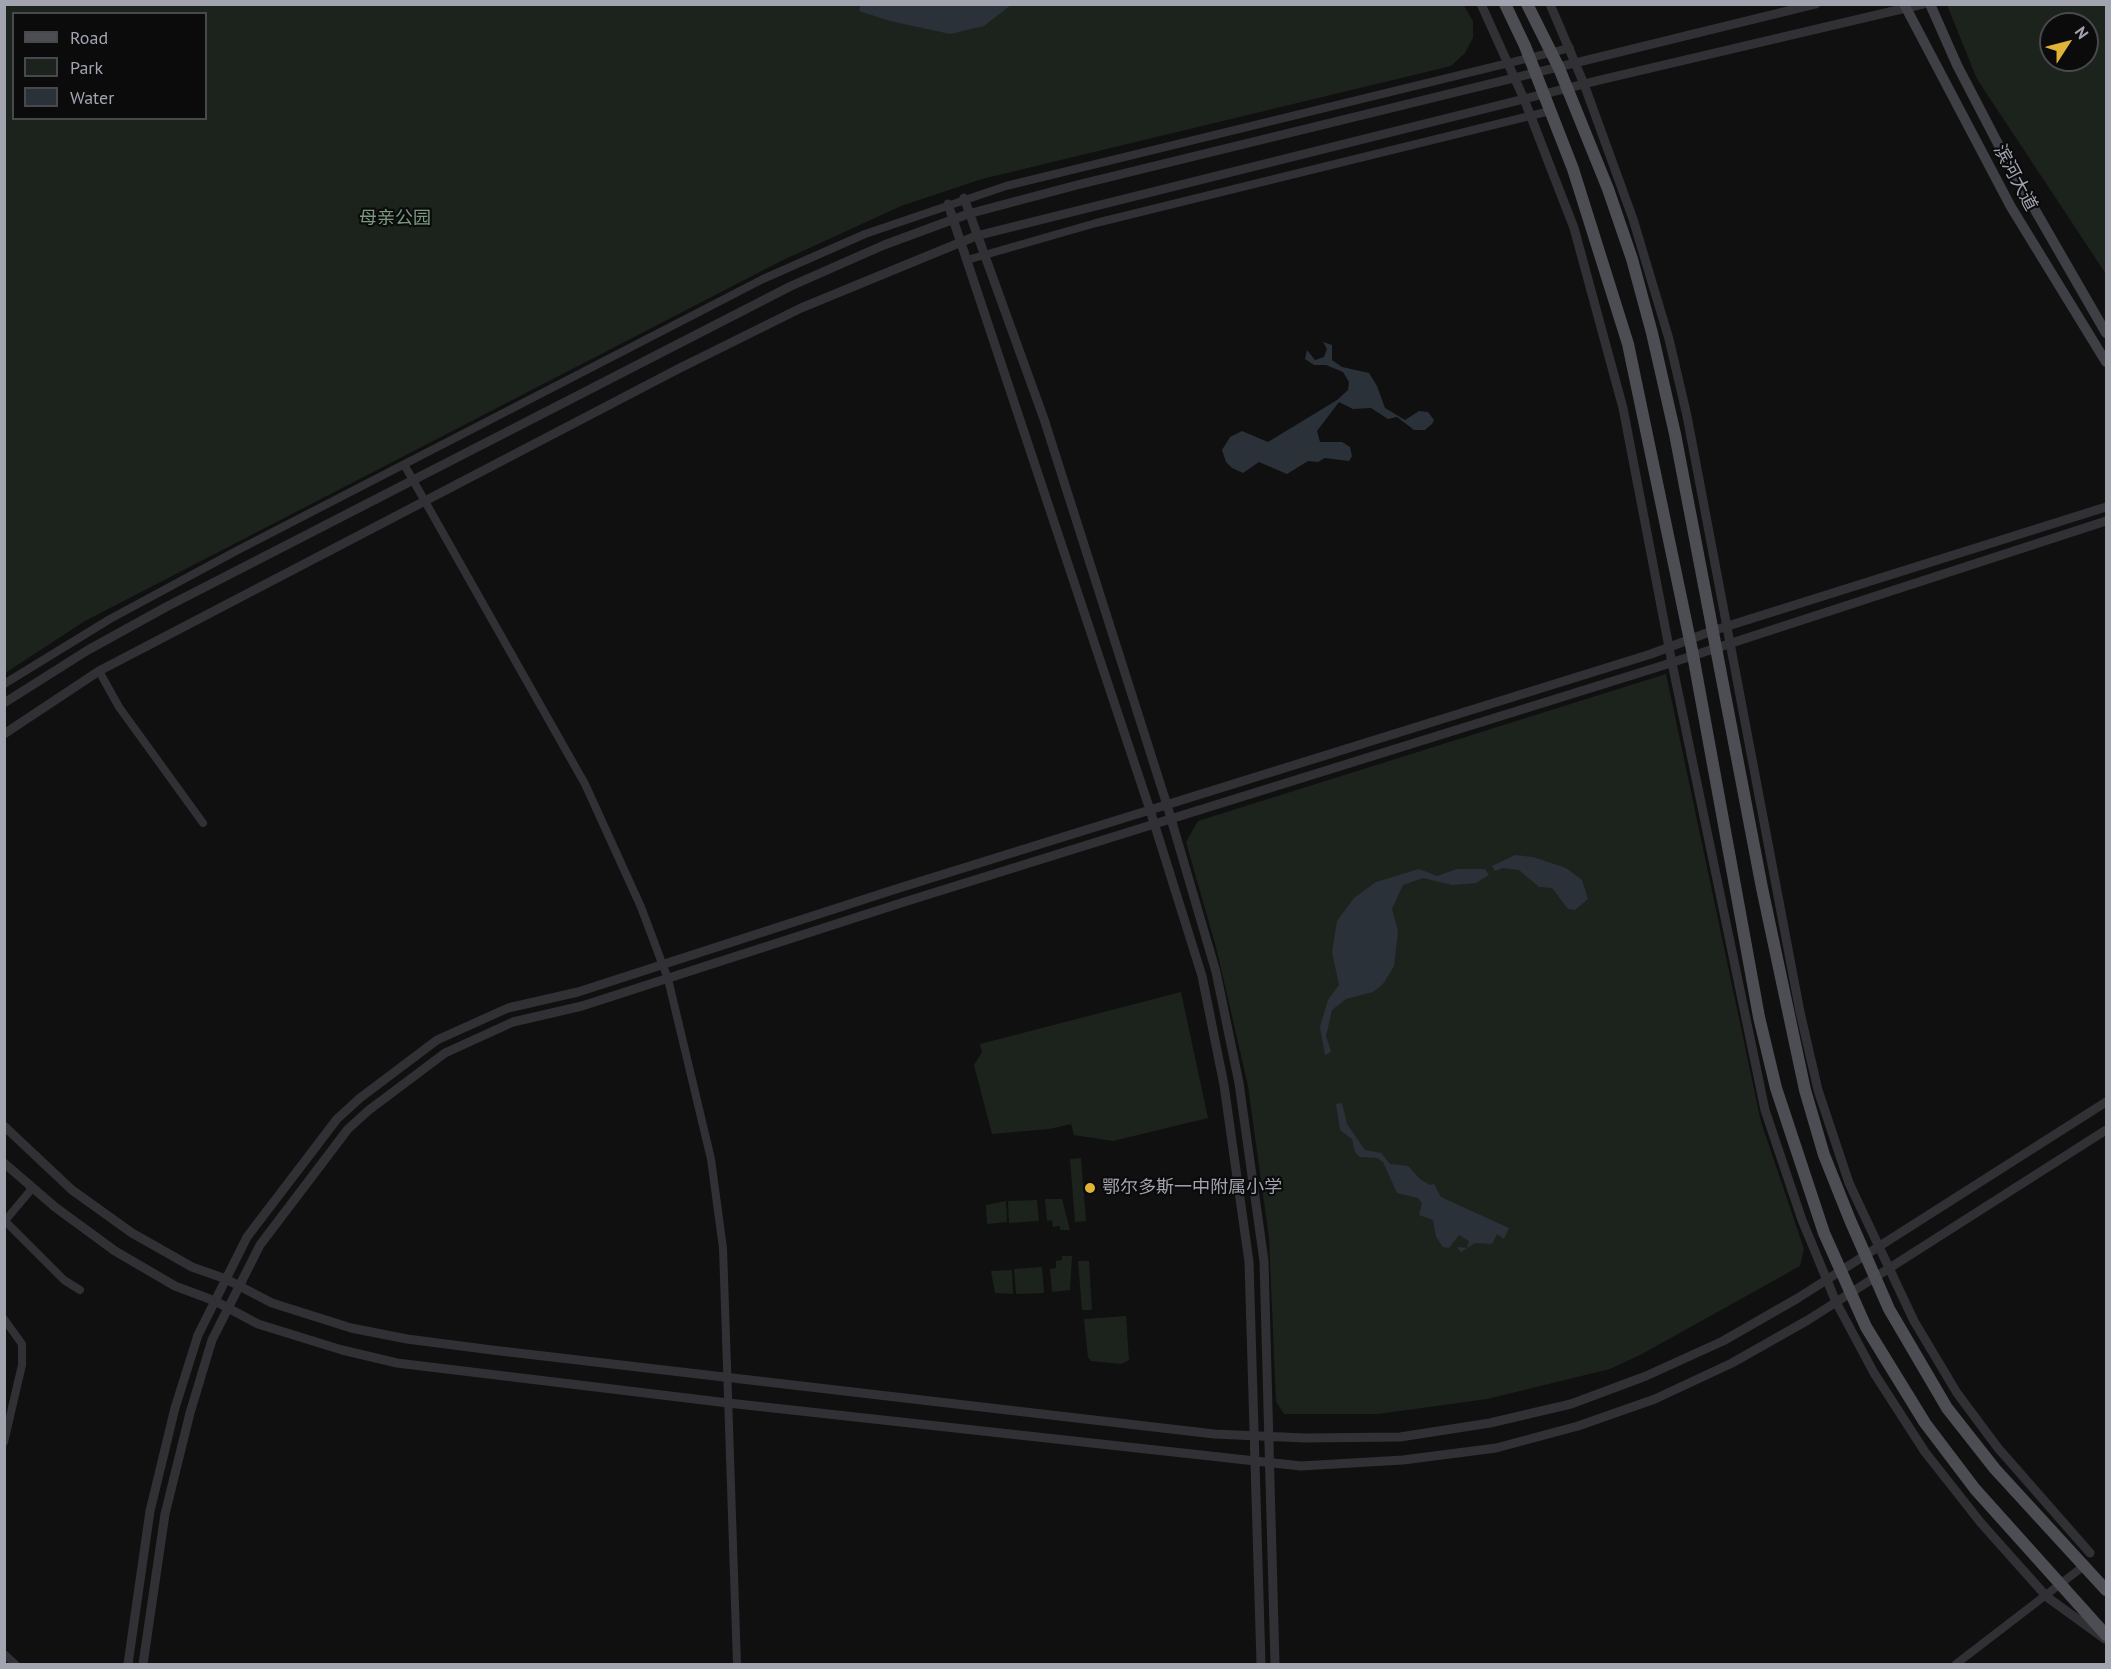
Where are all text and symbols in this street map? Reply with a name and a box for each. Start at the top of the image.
legend [12,12,207,120]
north arrow [2039,12,2099,72]
text: N [2071,22,2093,43]
text: Road [70,26,108,49]
text: Park [70,56,103,79]
text: Water [70,86,114,109]
street label: 滨河大道 [1989,141,2041,215]
park label: 母亲公园 [359,208,431,230]
place label: 鄂尔多斯一中附属小学 [1102,1177,1282,1199]
marker: 鄂尔多斯一中附属小学 [1083,1181,1097,1195]

